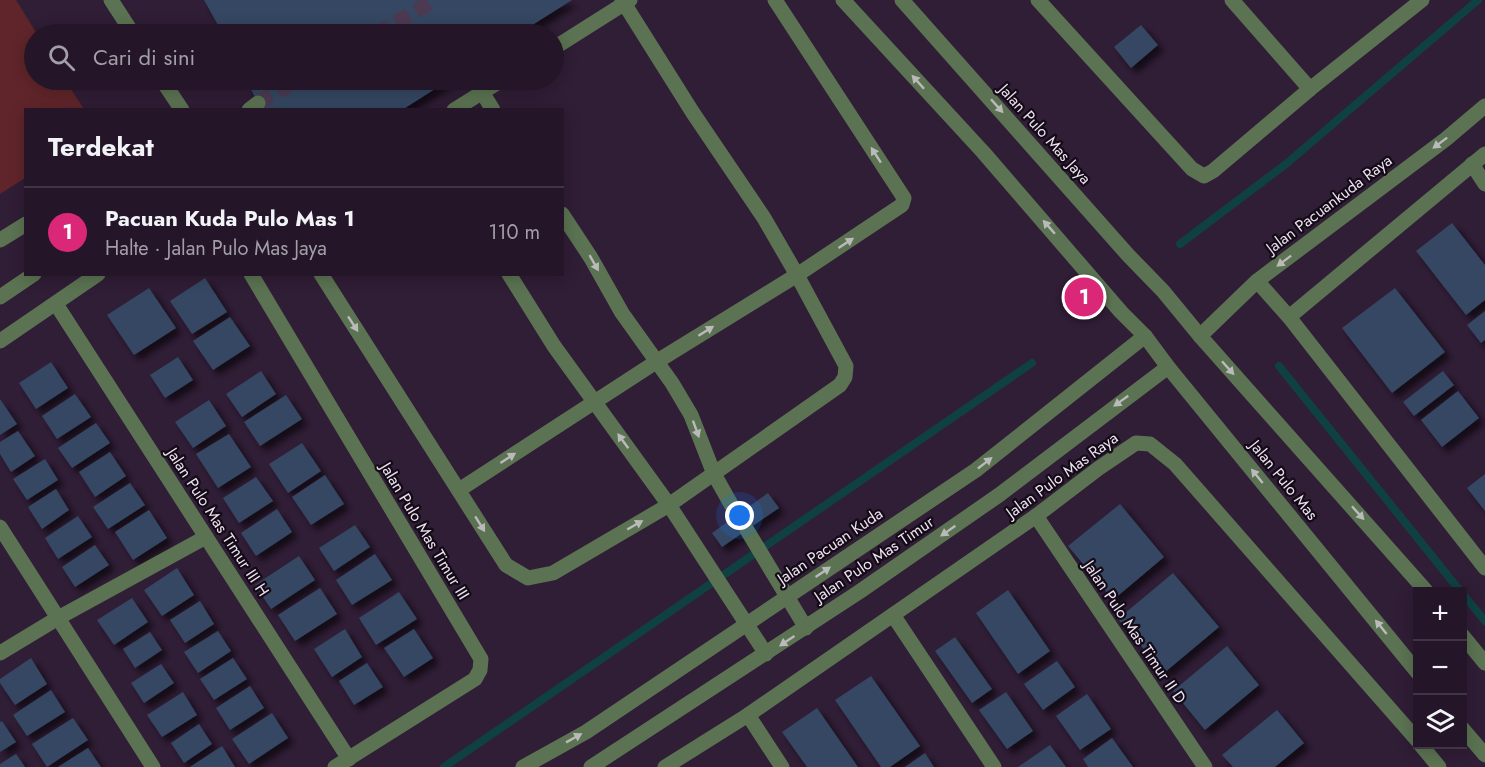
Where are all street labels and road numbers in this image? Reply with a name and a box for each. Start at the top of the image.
street label: Jalan Pulo Mas Jaya [992,77,1096,189]
street label: Jalan Pacuankuda Raya [1260,149,1397,260]
street label: Jalan Pulo Mas Raya [1000,426,1123,525]
street label: Jalan Pulo Mas [1243,433,1324,525]
street label: Jalan Pulo Mas Timur III H [160,442,275,601]
street label: Jalan Pulo Mas Timur III [374,456,475,604]
street label: Jalan Pacuan Kuda [771,502,887,591]
street label: Jalan Pulo Mas Timur [808,510,939,609]
street label: Jalan Pulo Mas Timur II D [1077,554,1192,708]

